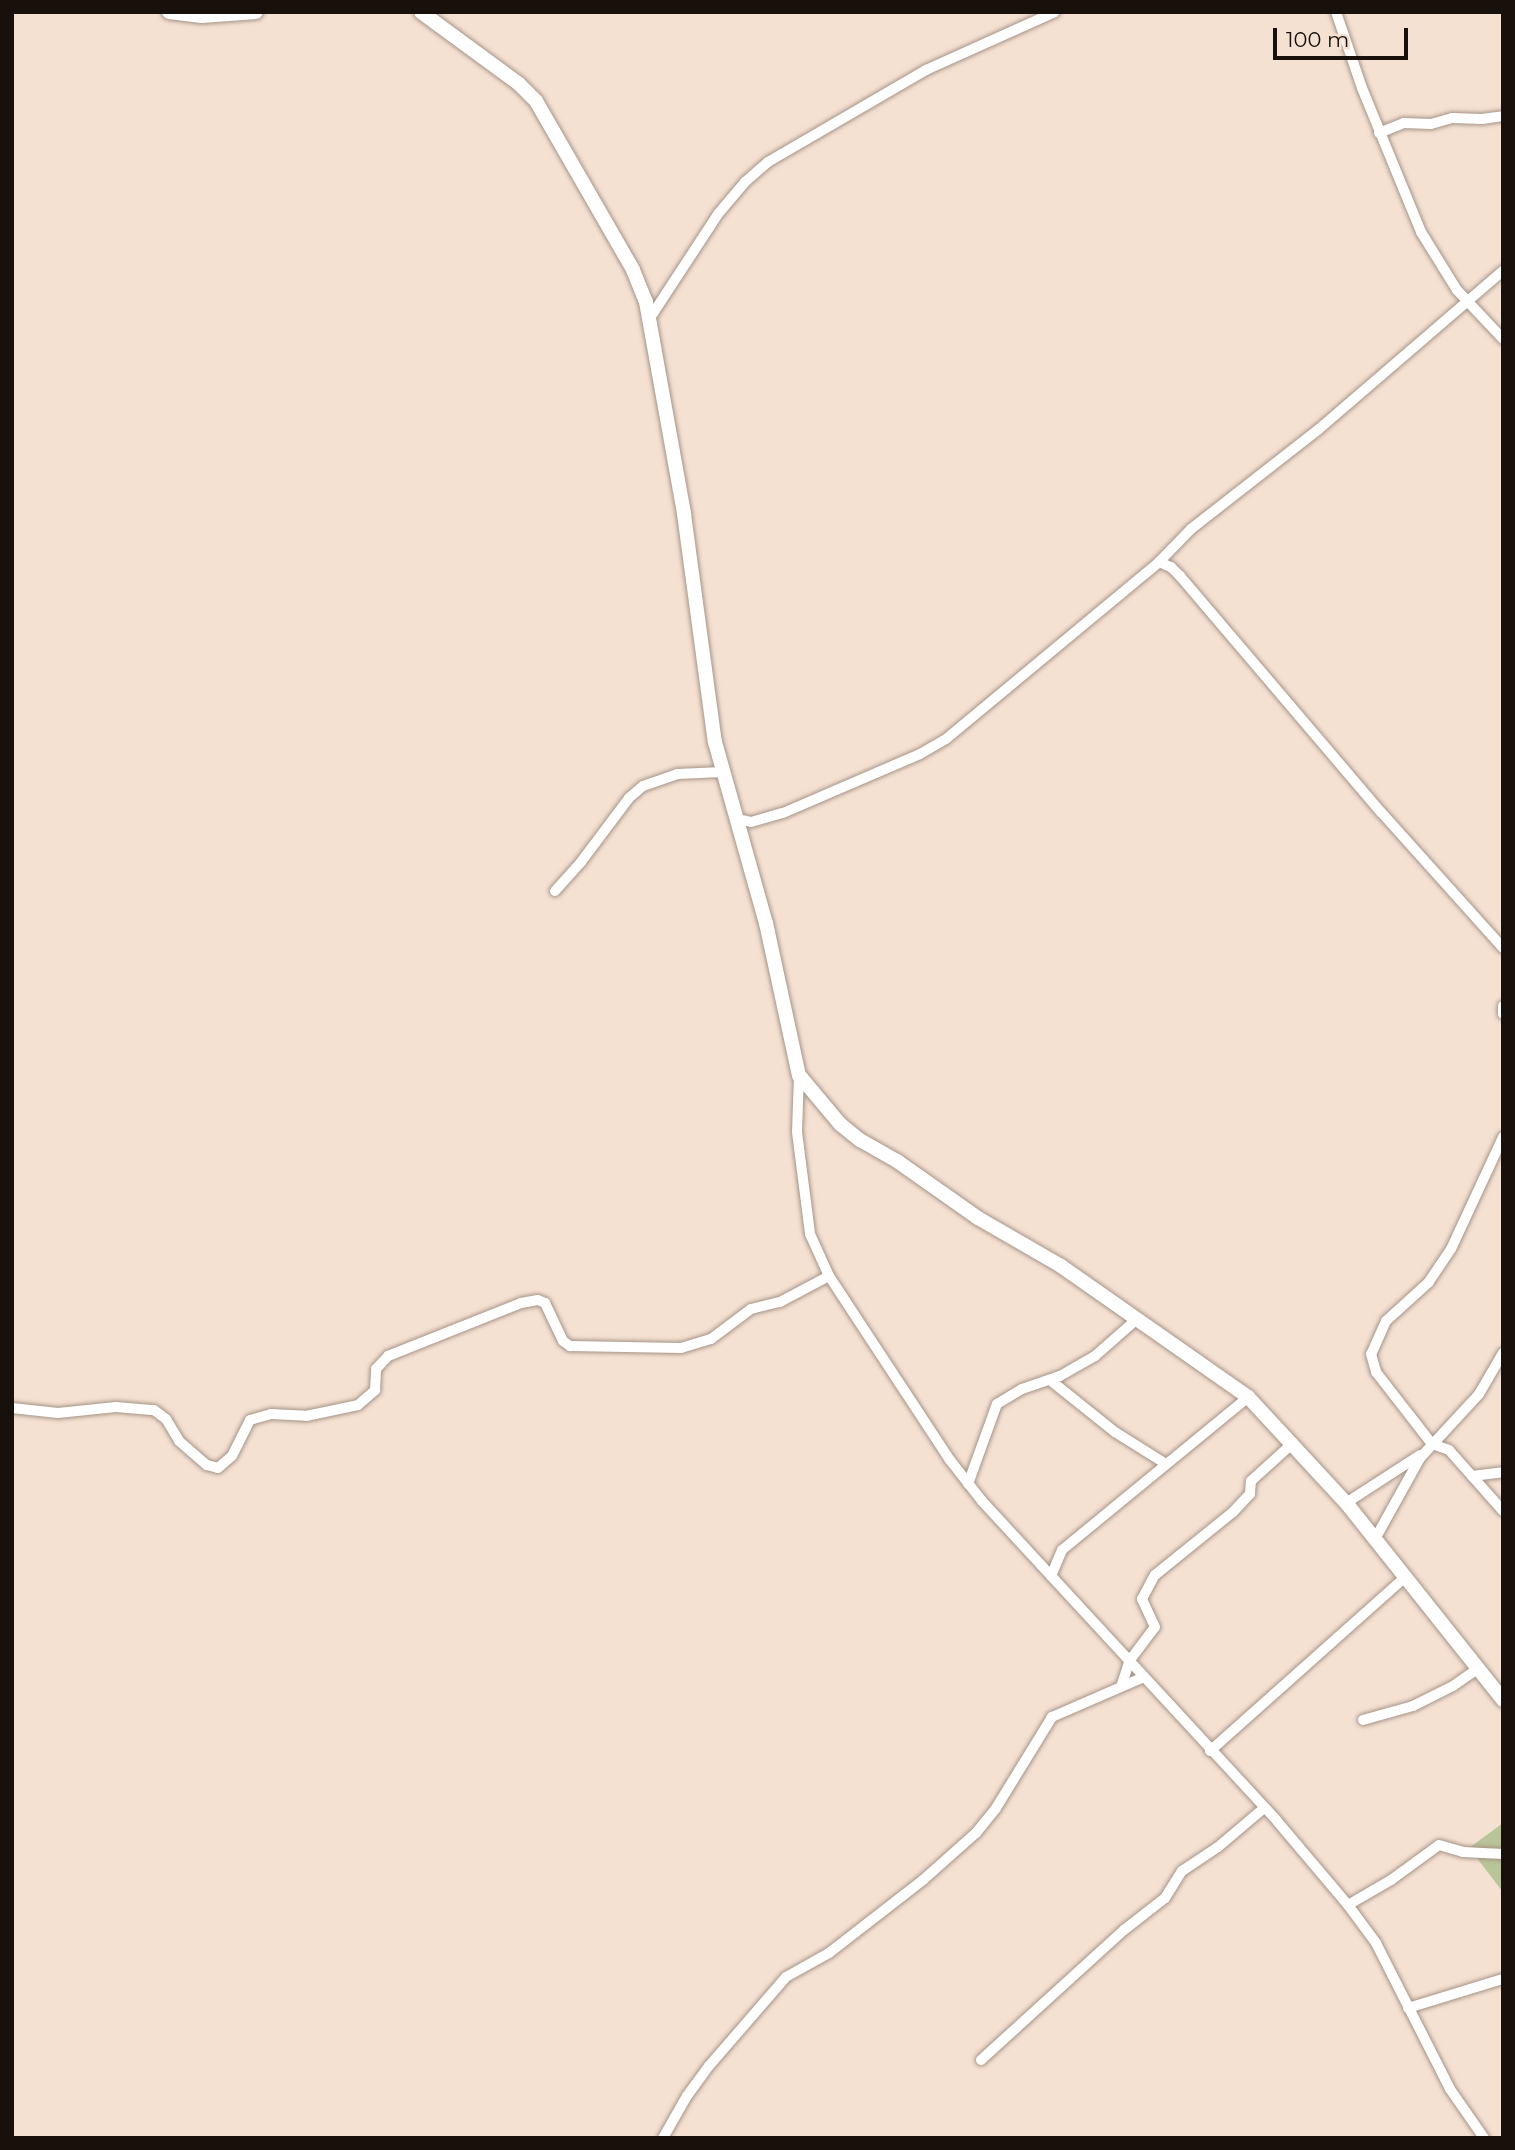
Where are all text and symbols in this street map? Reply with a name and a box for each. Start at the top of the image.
scale bar [1277,14,1412,58]
text: 100 m [1286,27,1349,52]

